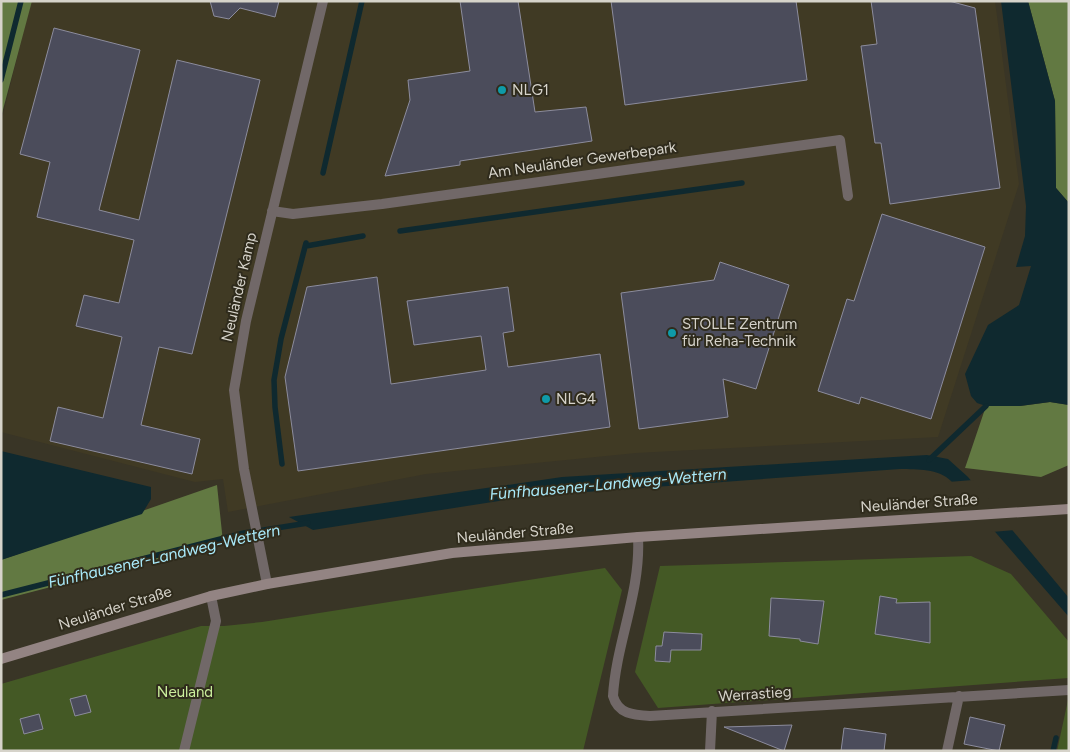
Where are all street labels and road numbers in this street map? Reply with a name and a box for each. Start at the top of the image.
street label: Am Neuländer Gewerbepark [487,138,678,182]
street label: Neuländer Kamp [218,231,260,343]
street label: Neuländer Straße [860,490,978,516]
street label: Neuländer Straße [456,519,574,547]
street label: Neuländer Straße [56,582,174,634]
street label: Werrastieg [718,682,792,706]

